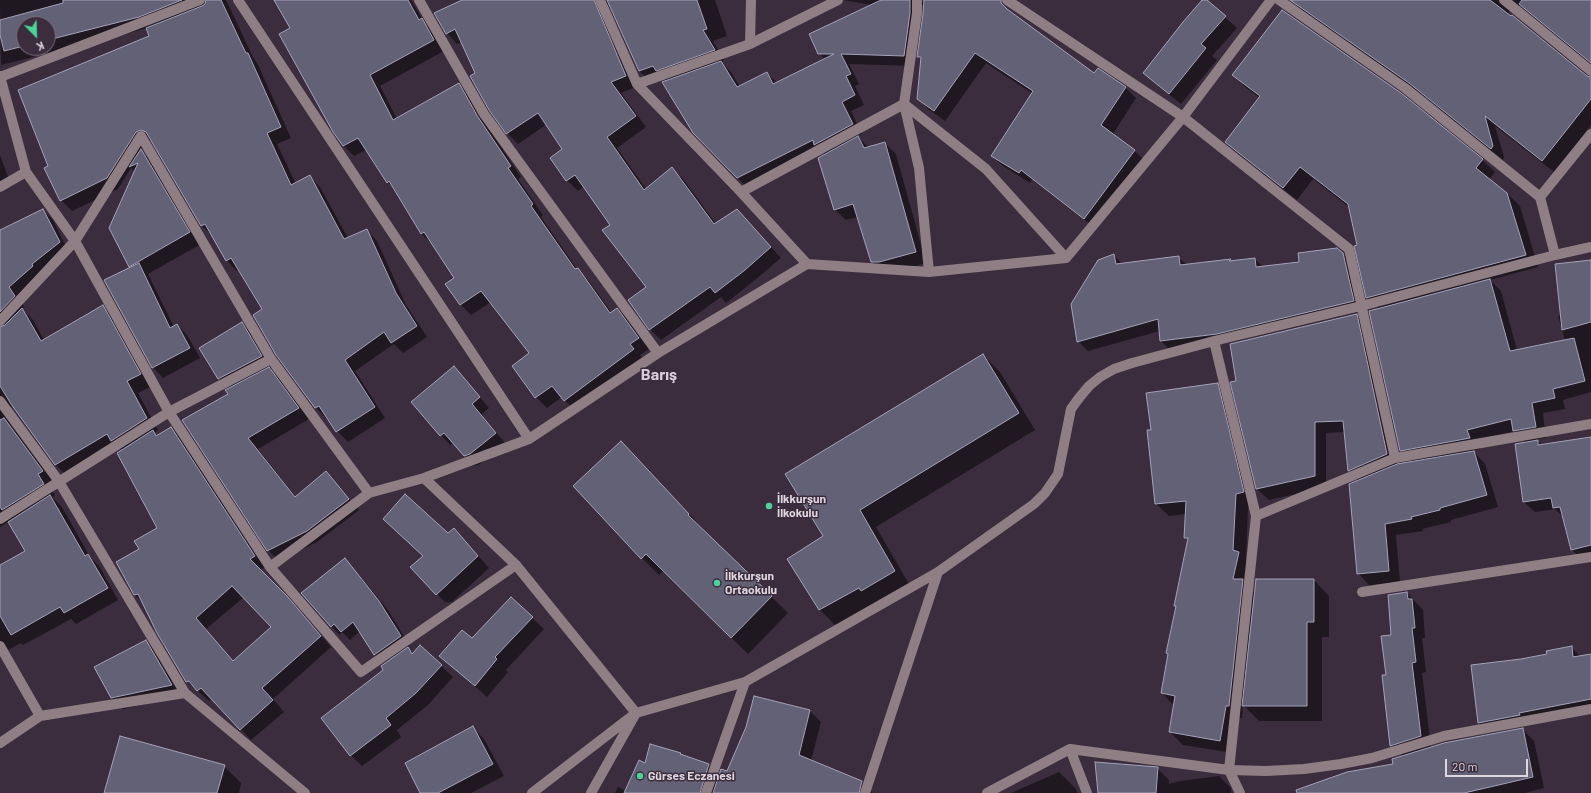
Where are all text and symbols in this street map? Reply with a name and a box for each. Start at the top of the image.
north arrow [16,16,56,56]
text: K [35,39,46,54]
district label: Barış [641,365,677,385]
place label: İlkkurşun İlkokulu [777,492,826,520]
marker: İlkkurşun İlkokulu [764,501,774,511]
place label: İlkkurşun Ortaokulu [725,569,777,597]
marker: İlkkurşun Ortaokulu [712,578,722,588]
scale bar [1447,751,1530,777]
text: 20 m [1452,759,1478,773]
place label: Gürses Eczanesi [648,769,735,783]
marker: Gürses Eczanesi [635,771,645,781]

